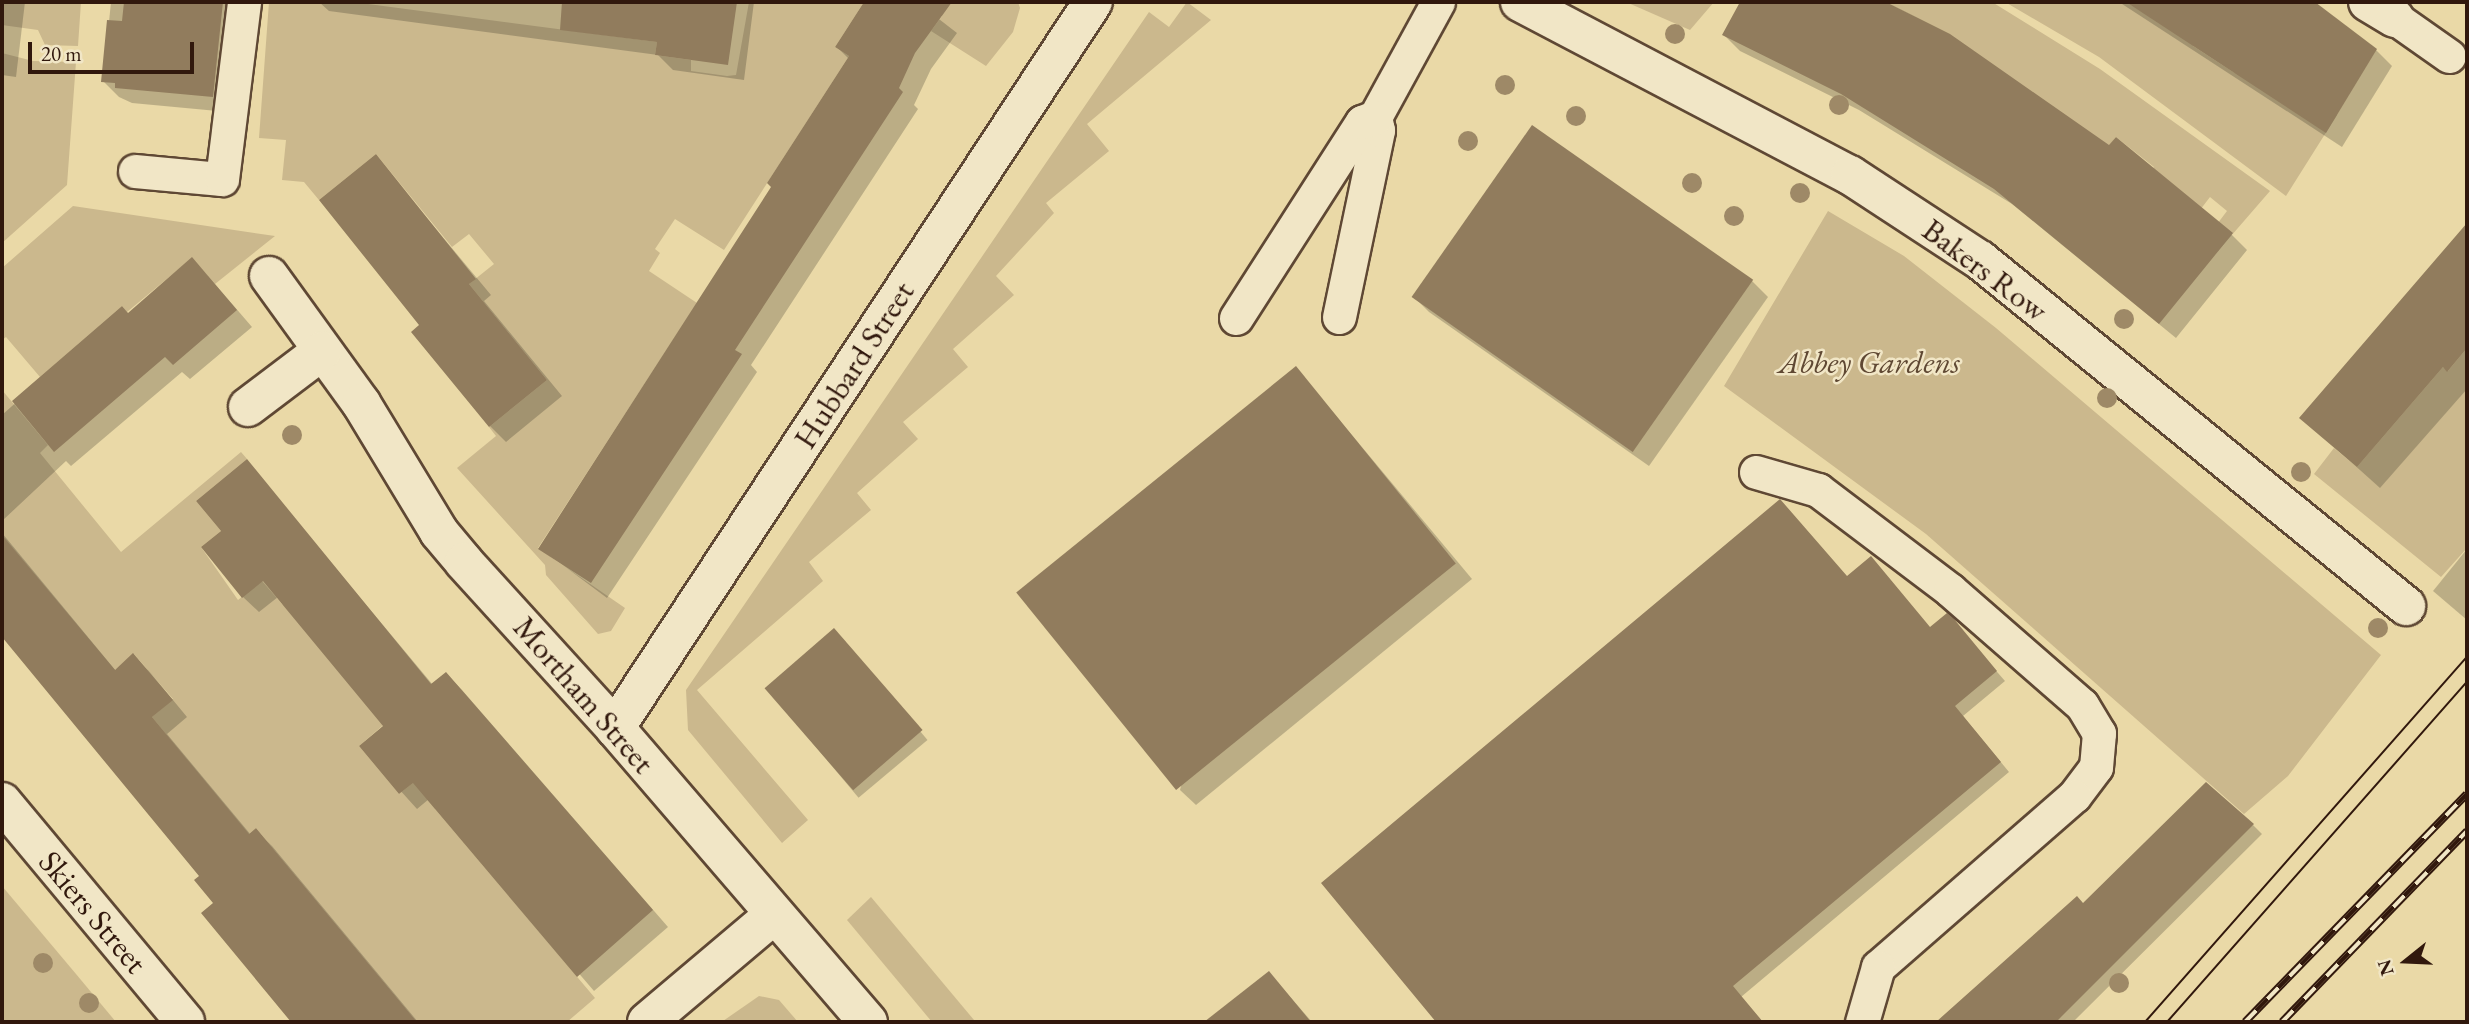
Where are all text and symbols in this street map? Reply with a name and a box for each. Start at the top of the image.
scale bar [32,28,198,72]
text: 20 m [41,40,82,67]
street label: Bakers Row [1915,211,2055,329]
street label: Hubbard Street [786,274,922,456]
park label: Abbey Gardens [1778,343,1960,381]
street label: Mortham Street [505,609,663,781]
street label: Skiers Street [31,843,155,981]
north arrow [2371,926,2441,996]
text: N [2371,956,2400,979]

